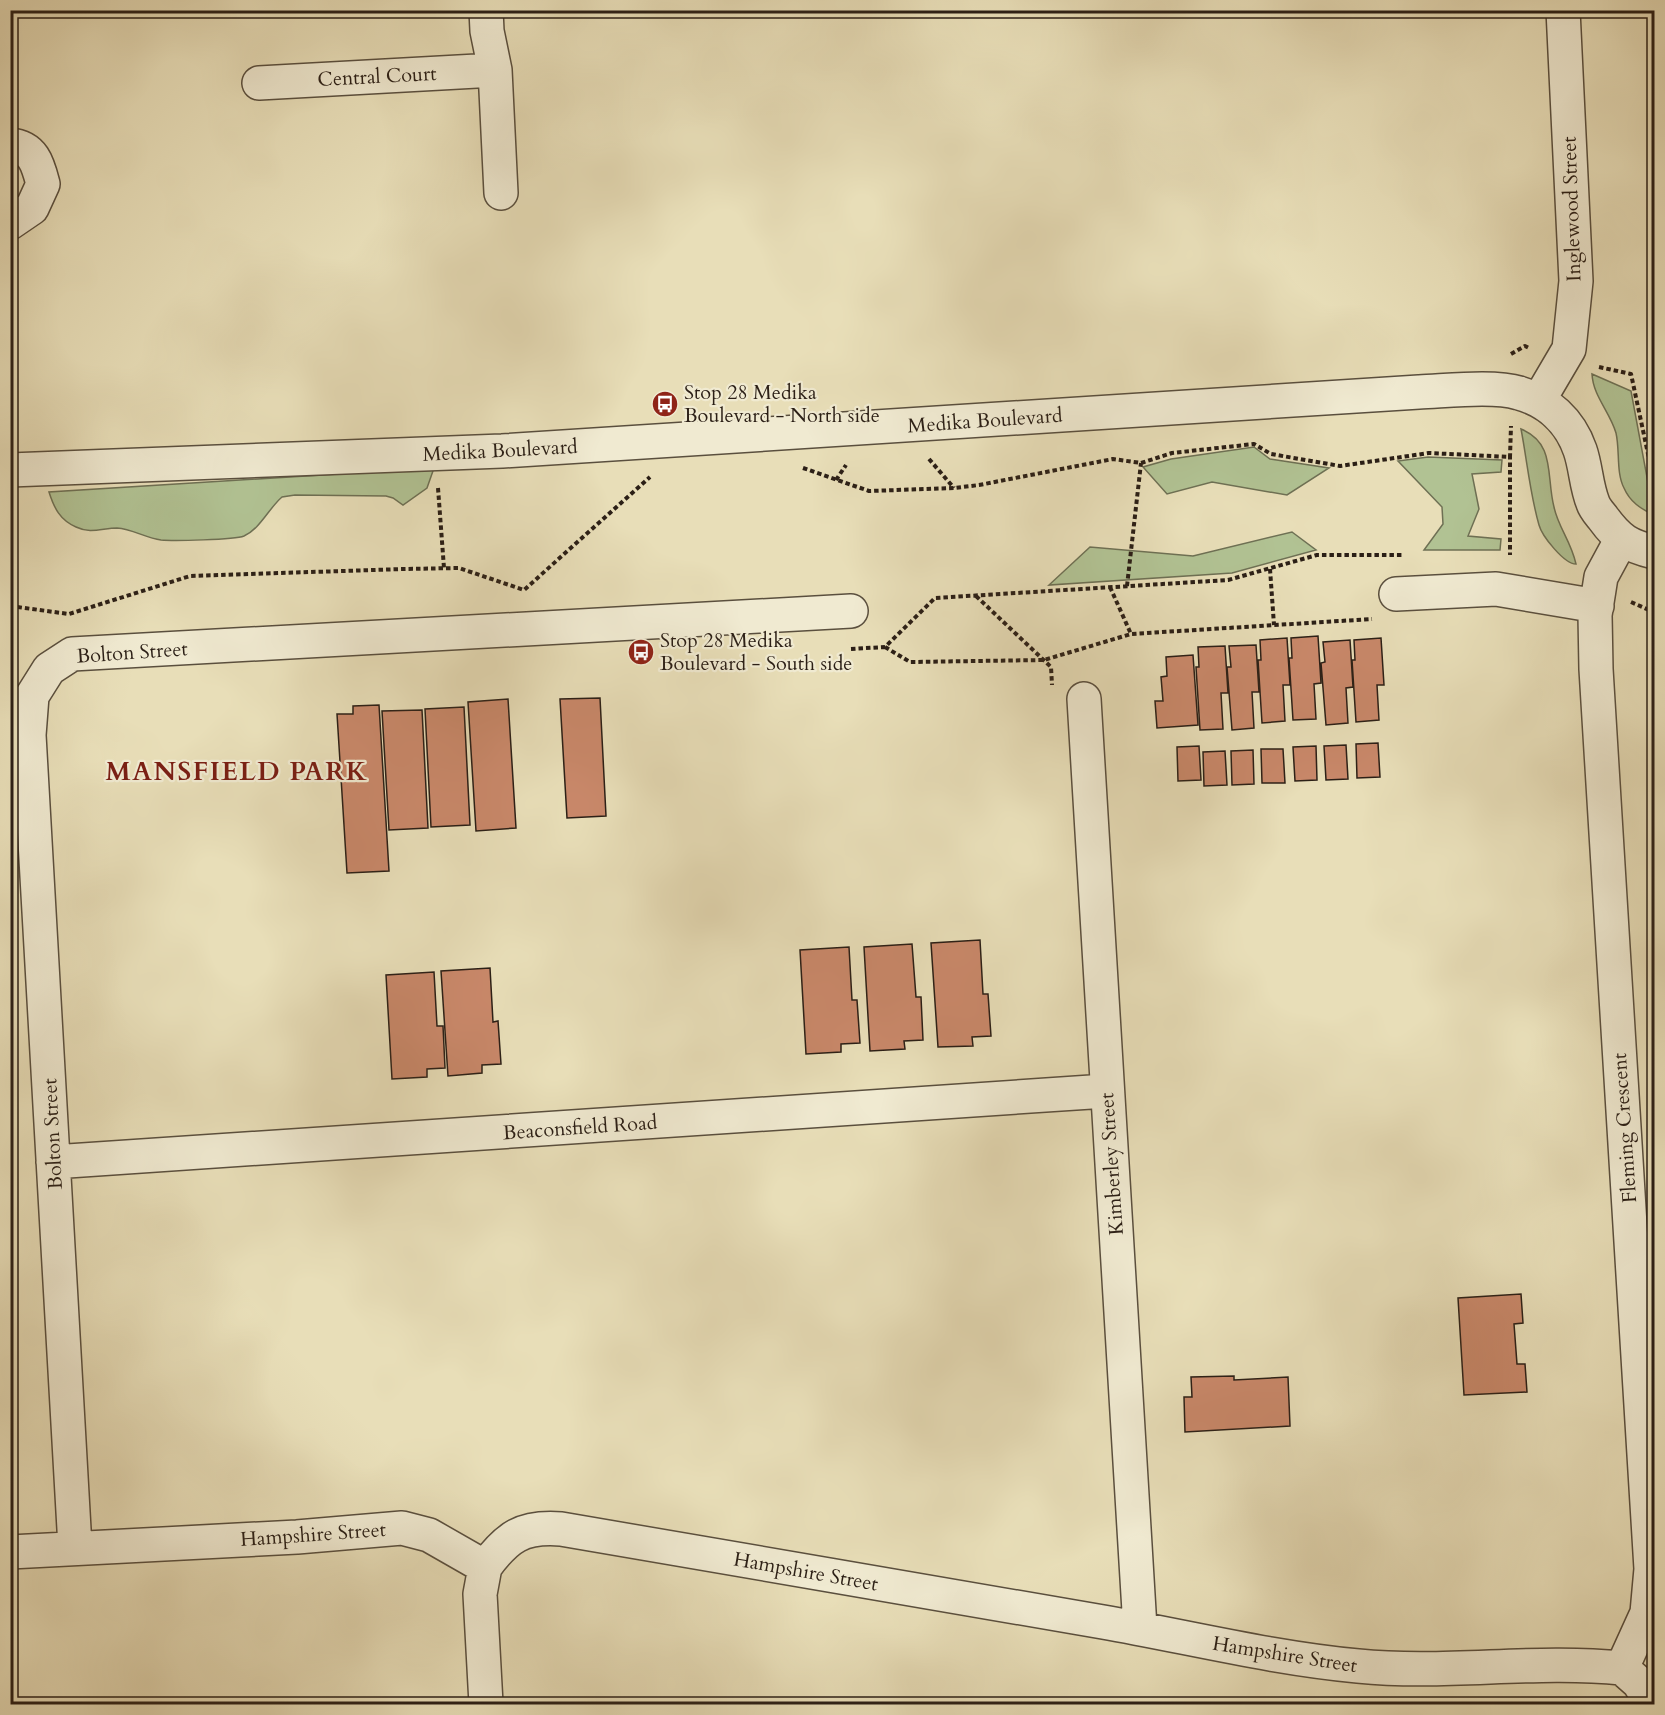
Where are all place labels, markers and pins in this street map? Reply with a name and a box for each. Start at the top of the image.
place label: Stop 28 Medika Boulevard - North side [684,379,880,429]
bus stop icon: Stop 28 Medika Boulevard - North side [650,389,680,419]
place label: Stop 28 Medika Boulevard - South side [660,627,852,677]
bus stop icon: Stop 28 Medika Boulevard - South side [626,637,656,667]

